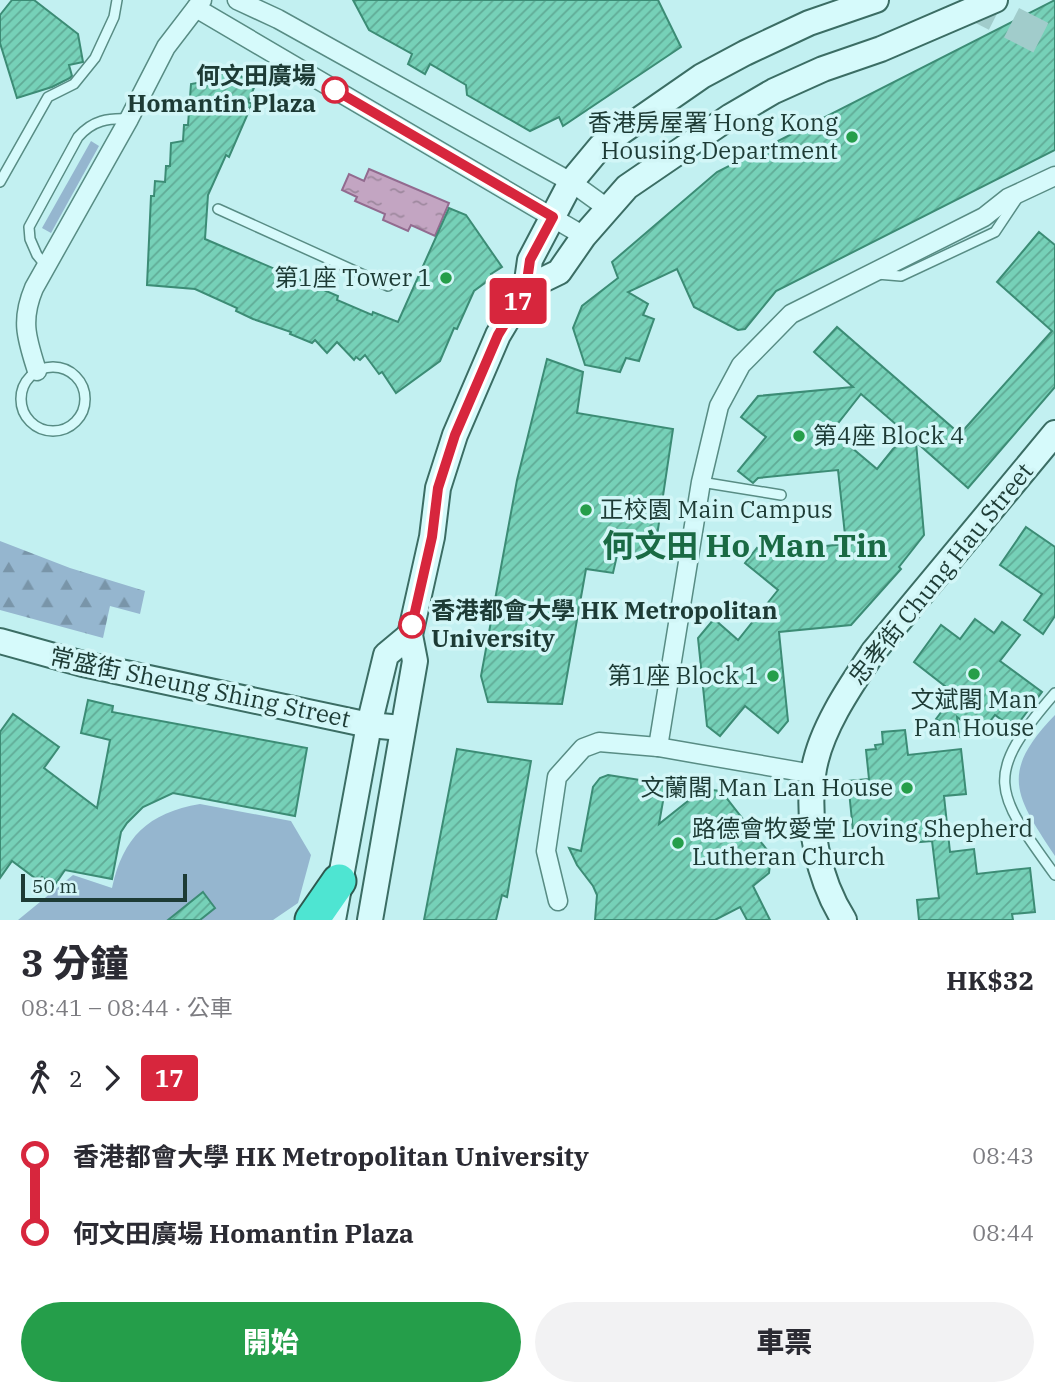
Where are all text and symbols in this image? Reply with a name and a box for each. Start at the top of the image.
place label: 何文田廣場 Homantin Plaza [127,59,316,119]
marker: 何文田廣場 Homantin Plaza [322,77,348,103]
place label: 香港房屋署 Hong Kong Housing Department [588,106,838,166]
marker: 香港房屋署 Hong Kong Housing Department [844,129,860,145]
place label: 第1座 Tower 1 [274,261,432,293]
marker: 第1座 Tower 1 [438,270,454,286]
line badge: 17 [486,278,550,324]
text: 17 [504,285,532,317]
place label: 第4座 Block 4 [813,419,964,451]
marker: 第4座 Block 4 [791,428,807,444]
street label: 忠孝街 Chung Hau Street [841,456,1040,691]
place label: 正校園 Main Campus [600,493,833,525]
marker: 正校園 Main Campus [578,502,594,518]
district label: 何文田 Ho Man Tin [602,524,888,566]
place label: 香港都會大學 HK Metropolitan University [431,594,778,654]
marker: 香港都會大學 HK Metropolitan University [399,612,425,638]
street label: 常盛街 Sheung Shing Street [47,640,353,735]
place label: 第1座 Block 1 [608,659,759,691]
marker: 文斌閣 Man Pan House [966,666,982,682]
marker: 第1座 Block 1 [765,668,781,684]
place label: 文斌閣 Man Pan House [911,683,1037,743]
place label: 文蘭閣 Man Lan House [640,771,893,803]
marker: 文蘭閣 Man Lan House [899,780,915,796]
place label: 路德會牧愛堂 Loving Shepherd Lutheran Church [692,812,1033,872]
marker: 路德會牧愛堂 Loving Shepherd Lutheran Church [670,835,686,851]
scale bar [21,871,187,903]
text: 50 m [32,874,77,898]
text: 3 分鐘 [21,938,129,987]
text: HK$32 [946,963,1034,997]
text: 08:41 – 08:44 · 公車 [21,992,233,1022]
icon: walk [21,1059,59,1097]
icon: forward [93,1059,131,1097]
text: 17 [155,1062,184,1094]
text: 2 [69,1063,83,1093]
text: 香港都會大學 HK Metropolitan University [73,1139,589,1173]
text: 08:43 [972,1140,1034,1170]
text: 何文田廣場 Homantin Plaza [73,1216,414,1250]
text: 08:44 [972,1217,1034,1247]
button: 開始 [21,1302,521,1382]
button: 車票 [535,1302,1034,1382]

